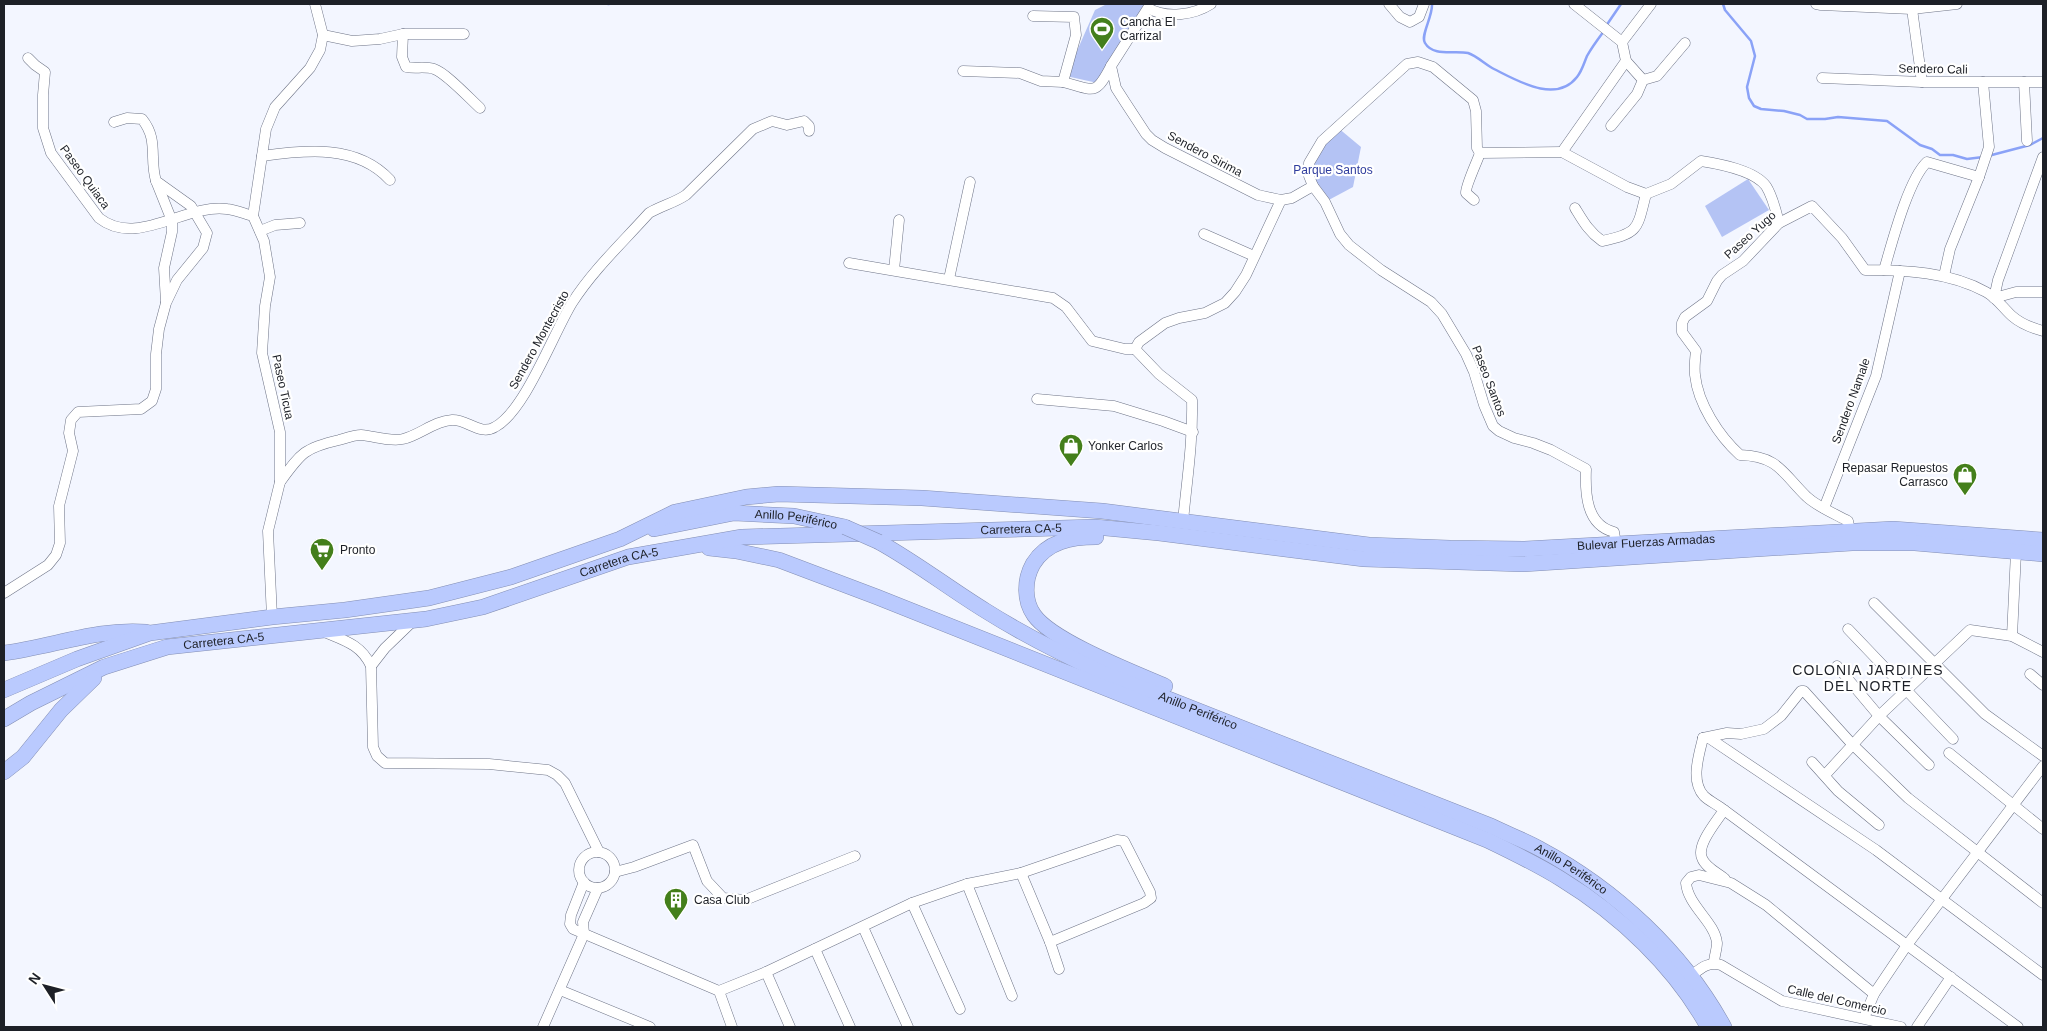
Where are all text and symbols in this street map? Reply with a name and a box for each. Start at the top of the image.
place label: Cancha El Carrizal [1120,15,1175,43]
sports icon: Cancha El Carrizal [1089,16,1115,50]
street label: Sendero Cali [1898,61,1968,77]
street label: Sendero Sirima [1165,128,1245,180]
street label: Paseo Quiaca [57,142,113,212]
park label: Parque Santos [1293,163,1373,177]
street label: Paseo Yugo [1721,208,1779,262]
street label: Sendero Montecristo [506,288,572,392]
street label: Paseo Santos [1469,344,1509,418]
street label: Paseo Ticua [269,353,297,421]
street label: Sendero Namale [1829,356,1873,446]
shop icon: Yonker Carlos [1058,433,1084,467]
place label: Yonker Carlos [1088,439,1163,453]
place label: Repasar Repuestos Carrasco [1842,461,1948,489]
shop icon: Repasar Repuestos Carrasco [1952,462,1978,496]
street label: Anillo Periférico [754,507,839,532]
street label: Carretera CA-5 [980,521,1062,537]
street label: Bulevar Fuerzas Armadas [1577,532,1715,553]
supermarket icon: Pronto [309,537,335,571]
place label: Pronto [340,543,376,557]
street label: Carretera CA-5 [578,545,660,580]
street label: Carretera CA-5 [183,629,265,652]
district label: COLONIA JARDINES DEL NORTE [1792,662,1944,694]
street label: Anillo Periférico [1157,689,1240,733]
street label: Anillo Periférico [1532,841,1611,897]
building icon: Casa Club [663,887,689,921]
place label: Casa Club [694,893,750,907]
north arrow [20,961,70,1011]
text: N [25,970,44,987]
street label: Calle del Comercio [1786,982,1888,1018]

